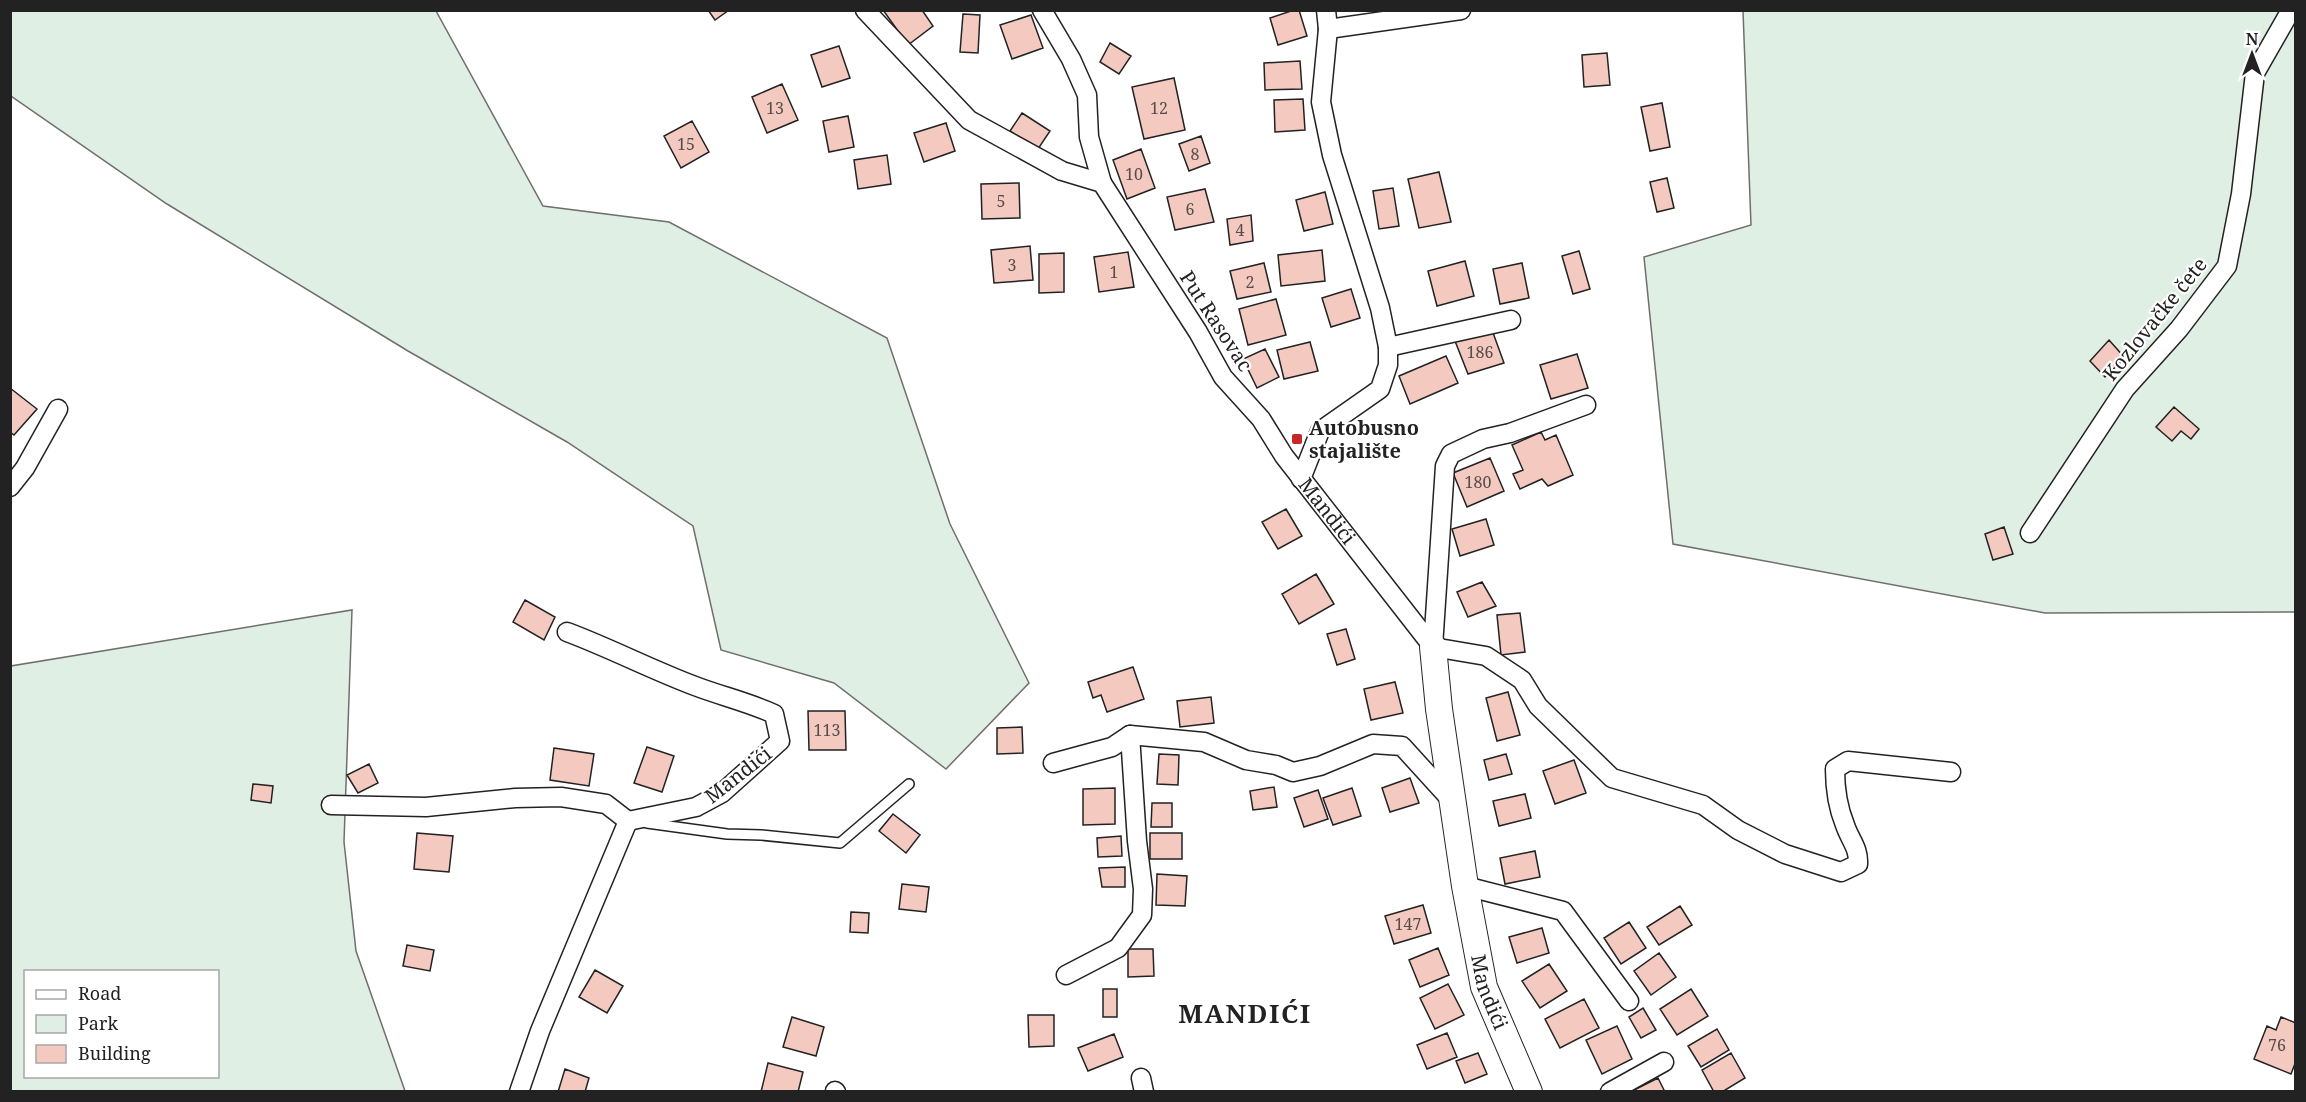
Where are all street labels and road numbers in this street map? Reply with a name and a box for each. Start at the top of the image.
street label: Kozlovačke čete [2097,251,2213,386]
street label: Put Rasovac [1174,265,1259,376]
street label: Mandići [1293,472,1362,550]
street label: Mandići [699,740,777,809]
street label: Mandići [1465,952,1515,1034]

